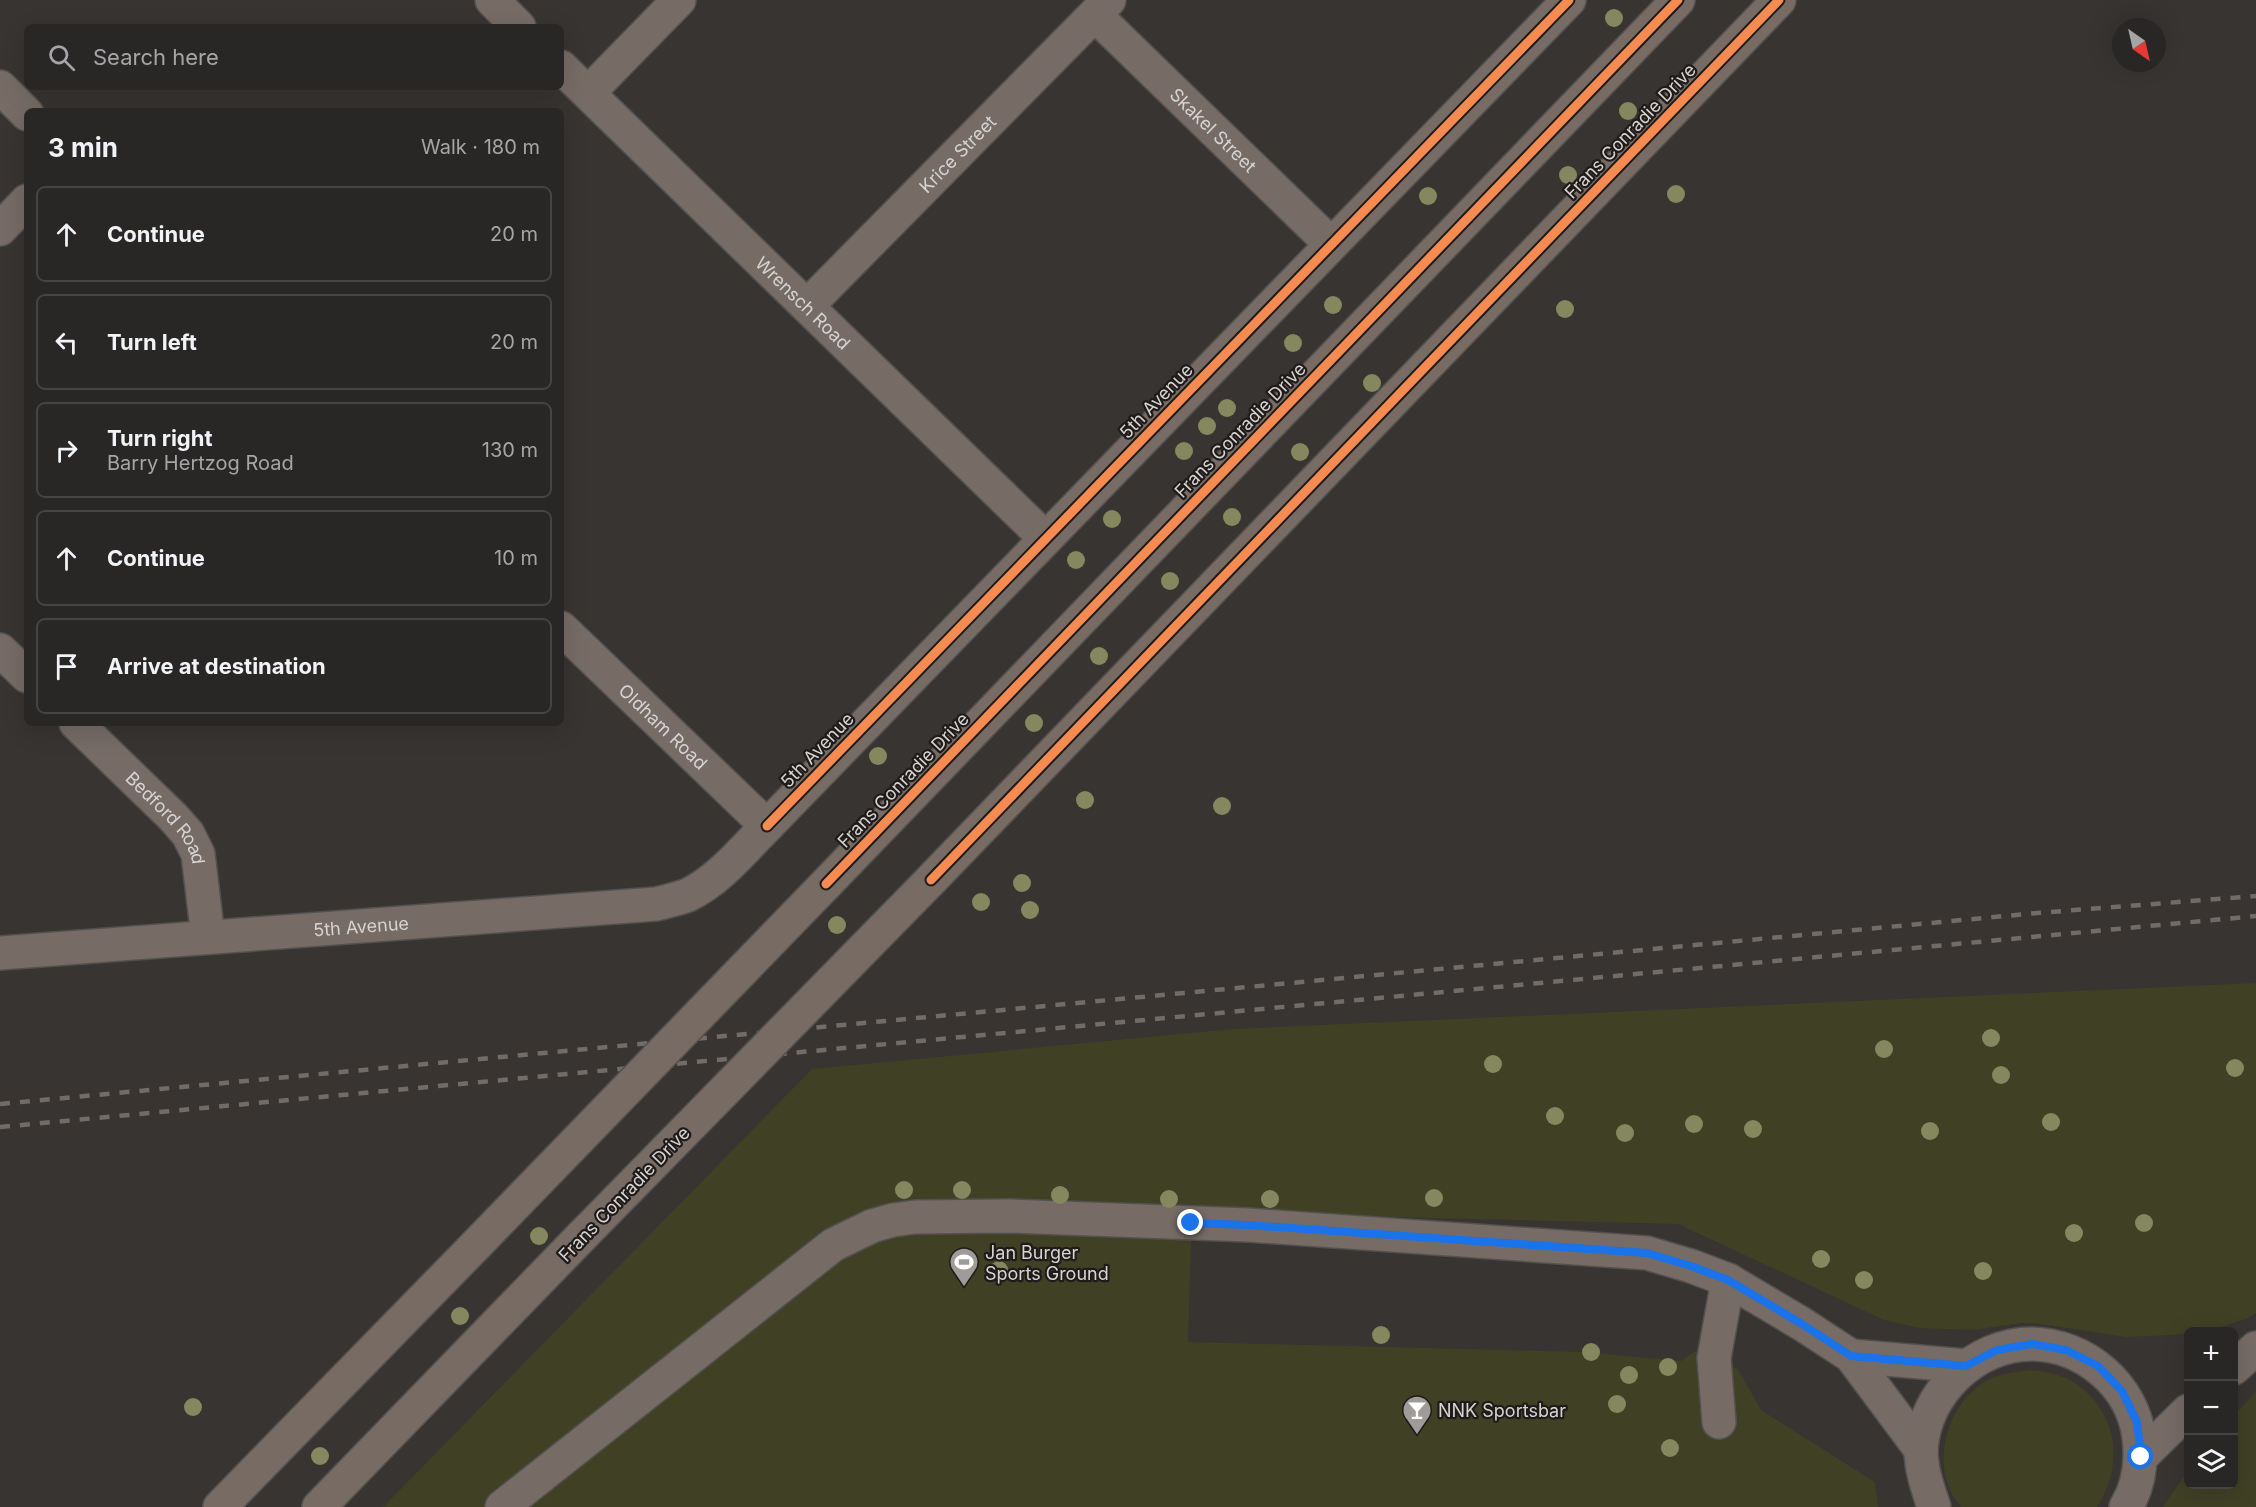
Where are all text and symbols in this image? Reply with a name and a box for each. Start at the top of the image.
north arrow [2112,18,2166,72]
search box [24,24,564,90]
icon: search [45,41,78,74]
text: Search here [93,44,219,70]
street label: Frans Conradie Drive [1560,59,1700,203]
street label: Skakel Street [1166,83,1261,176]
street label: Krice Street [915,111,1000,197]
text: 3 min [48,132,118,163]
text: Walk · 180 m [421,135,540,159]
icon: ahead [50,218,83,251]
text: Continue [107,221,205,247]
text: 20 m [490,222,538,246]
street label: Wrensch Road [752,252,855,353]
icon: left [50,326,83,359]
text: Turn left [107,329,197,355]
text: 20 m [490,330,538,354]
street label: Frans Conradie Drive [1170,358,1310,502]
street label: 5th Avenue [1115,359,1197,443]
text: Turn right [107,425,213,451]
icon: right [50,434,83,467]
text: 130 m [482,438,538,462]
text: Barry Hertzog Road [107,451,294,475]
icon: ahead [50,542,83,575]
text: Continue [107,545,205,571]
text: 10 m [494,546,538,570]
icon: arrive [50,650,83,683]
text: Arrive at destination [107,653,326,679]
street label: Oldham Road [615,679,712,774]
street label: 5th Avenue [776,708,858,792]
street label: Frans Conradie Drive [833,708,973,852]
street label: Bedford Road [122,767,210,865]
street label: 5th Avenue [312,912,410,940]
street label: Frans Conradie Drive [554,1122,694,1266]
route end [1177,1209,1203,1235]
place label: Jan Burger Sports Ground [985,1242,1109,1284]
sports icon: Jan Burger Sports Ground [948,1246,980,1288]
map controls [2184,1327,2238,1489]
button: + [2184,1327,2238,1381]
button: − [2184,1381,2238,1435]
bar icon: NNK Sportsbar [1401,1394,1433,1436]
place label: NNK Sportsbar [1438,1400,1566,1421]
button: layers [2184,1435,2238,1489]
route start [2127,1443,2153,1469]

